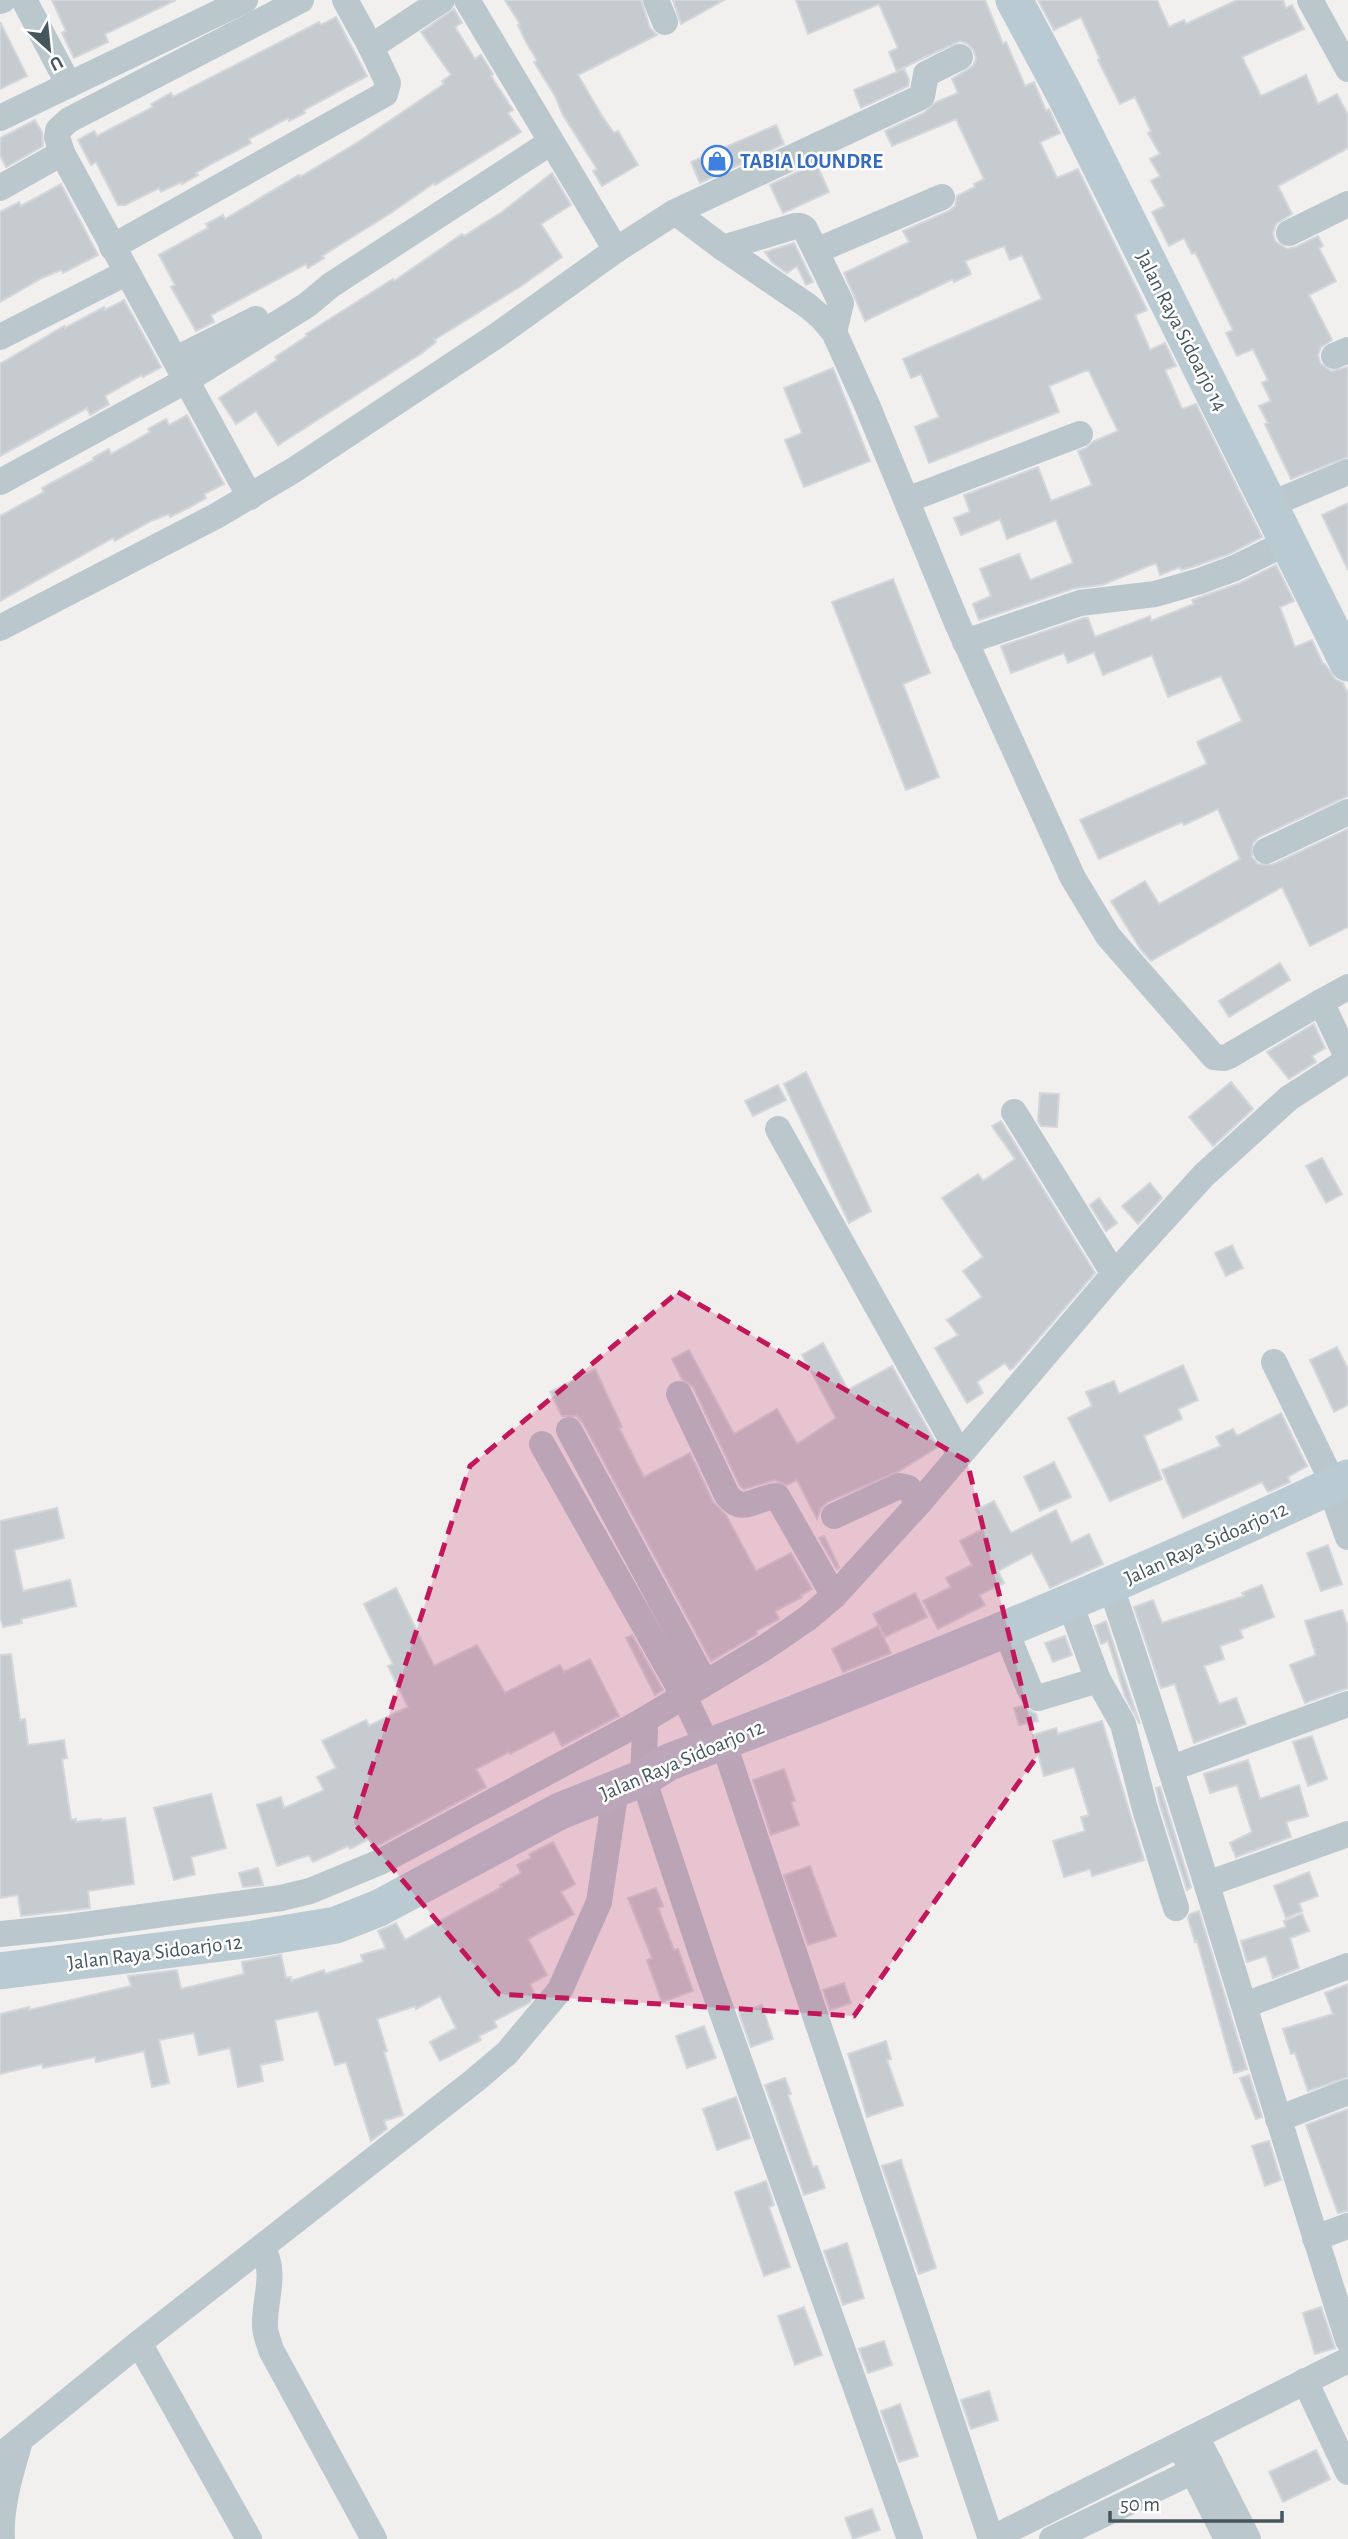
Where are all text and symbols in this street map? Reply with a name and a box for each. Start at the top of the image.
north arrow [14,14,84,84]
text: U [46,52,66,74]
shop icon: TABIA LOUNDRE [700,144,734,178]
place label: TABIA LOUNDRE [740,151,883,172]
street label: Jalan Raya Sidoarjo 14 [1132,248,1231,415]
street label: Jalan Raya Sidoarjo 12 [1122,1498,1291,1589]
street label: Jalan Raya Sidoarjo 12 [597,1716,767,1804]
street label: Jalan Raya Sidoarjo 12 [67,1931,244,1974]
scale bar [1110,2480,1282,2524]
text: 50 m [1120,2494,1160,2515]

